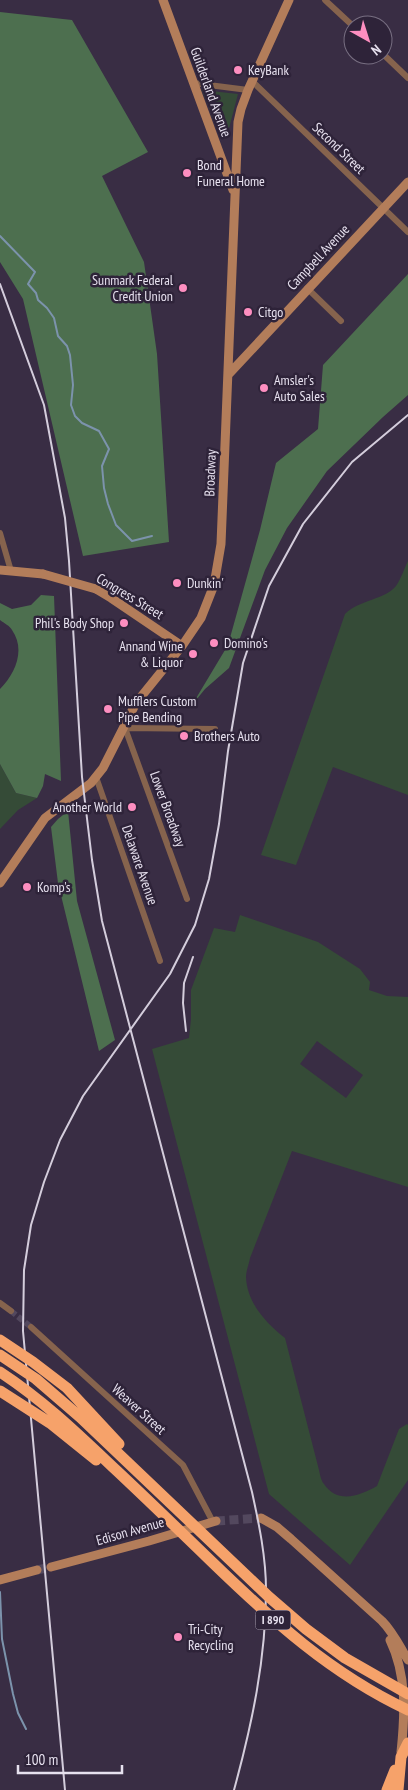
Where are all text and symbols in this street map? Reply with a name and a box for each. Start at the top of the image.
north arrow [343,15,393,65]
text: N [368,41,385,59]
street label: Guilderland Avenue [186,45,236,139]
place label: KeyBank [248,61,290,79]
marker: KeyBank [232,64,244,76]
street label: Second Street [309,118,369,178]
place label: Bond Funeral Home [197,156,265,190]
marker: Bond Funeral Home [181,167,193,179]
street label: Campbell Avenue [283,220,353,294]
place label: Sunmark Federal Credit Union [92,271,174,305]
marker: Sunmark Federal Credit Union [177,282,189,294]
place label: Citgo [258,303,283,321]
marker: Citgo [242,306,254,318]
place label: Amsler's Auto Sales [274,371,325,405]
marker: Amsler's Auto Sales [258,382,270,394]
street label: Broadway [200,448,220,497]
street label: Congress Street [93,569,167,623]
place label: Dunkin' [187,574,224,592]
marker: Dunkin' [171,577,183,589]
place label: Phil's Body Shop [35,614,114,632]
marker: Phil's Body Shop [118,617,130,629]
place label: Domino's [224,634,268,652]
place label: Annand Wine & Liquor [119,637,183,671]
marker: Domino's [208,637,220,649]
marker: Annand Wine & Liquor [187,648,199,660]
place label: Mufflers Custom Pipe Bending [118,692,196,726]
marker: Mufflers Custom Pipe Bending [102,703,114,715]
place label: Brothers Auto [194,727,260,745]
marker: Brothers Auto [178,730,190,742]
street label: Lower Broadway [146,769,190,850]
place label: Another World [53,798,122,816]
marker: Another World [126,801,138,813]
street label: Delaware Avenue [118,823,162,908]
place label: Komp's [37,878,71,896]
marker: Komp's [21,881,33,893]
street label: Weaver Street [108,1380,170,1438]
street label: Edison Avenue [94,1513,166,1549]
road number: I 890 [256,1610,290,1630]
place label: Tri-City Recycling [188,1620,233,1654]
marker: Tri-City Recycling [172,1631,184,1643]
scale bar [18,1742,121,1774]
text: 100 m [25,1750,58,1769]

